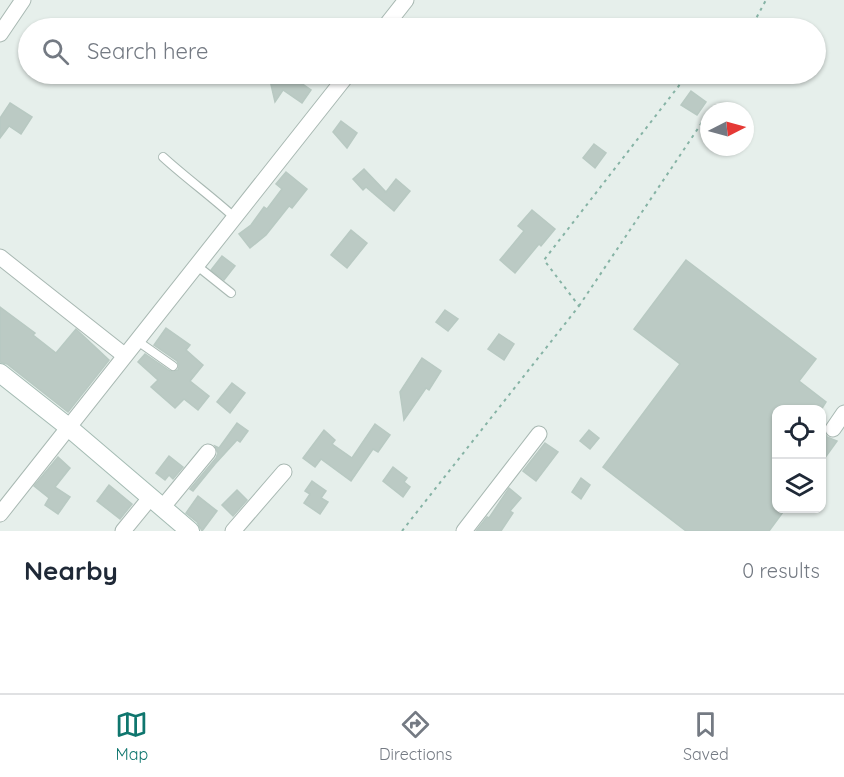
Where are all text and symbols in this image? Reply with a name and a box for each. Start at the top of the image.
search box [18,18,826,84]
icon: search [39,35,72,68]
text: Search here [87,37,208,65]
north arrow [700,102,754,156]
map controls [772,405,826,513]
button: locate [772,405,826,459]
button: layers [772,459,826,513]
text: Nearby [24,554,118,587]
text: 0 results [742,558,820,583]
tab: Map [115,708,148,764]
tab: Directions [379,708,452,764]
tab: Saved [683,708,729,764]

